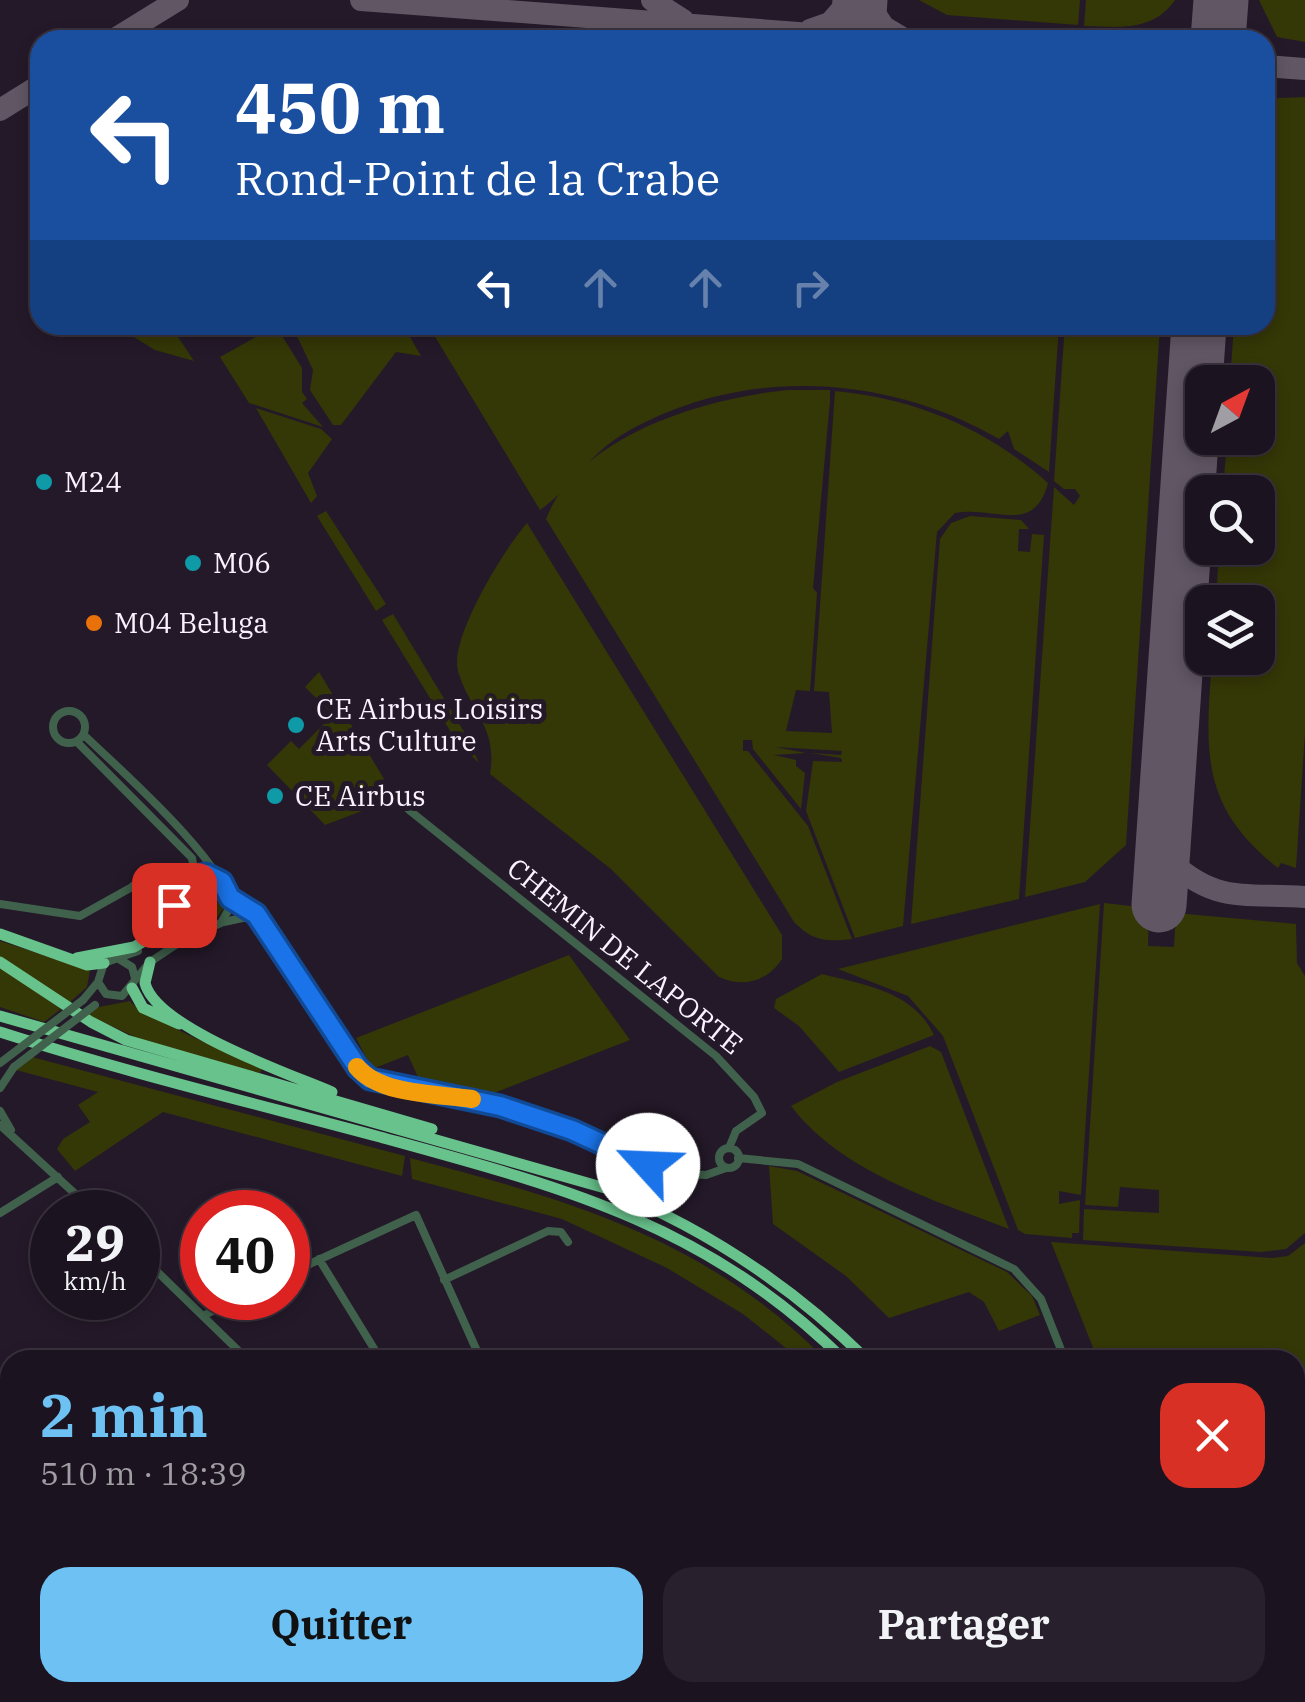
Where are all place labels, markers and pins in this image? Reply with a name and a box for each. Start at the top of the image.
place label: M24 [64,463,122,500]
marker: M24 [33,471,55,493]
place label: M06 [213,544,271,581]
marker: M06 [182,552,204,574]
place label: M04 Beluga [114,604,268,641]
marker: M04 Beluga [83,612,105,634]
place label: CE Airbus Loisirs Arts Culture [316,690,543,759]
marker: CE Airbus Loisirs Arts Culture [285,714,307,736]
place label: CE Airbus [295,777,426,814]
marker: CE Airbus [264,785,286,807]
pin [132,863,217,948]

